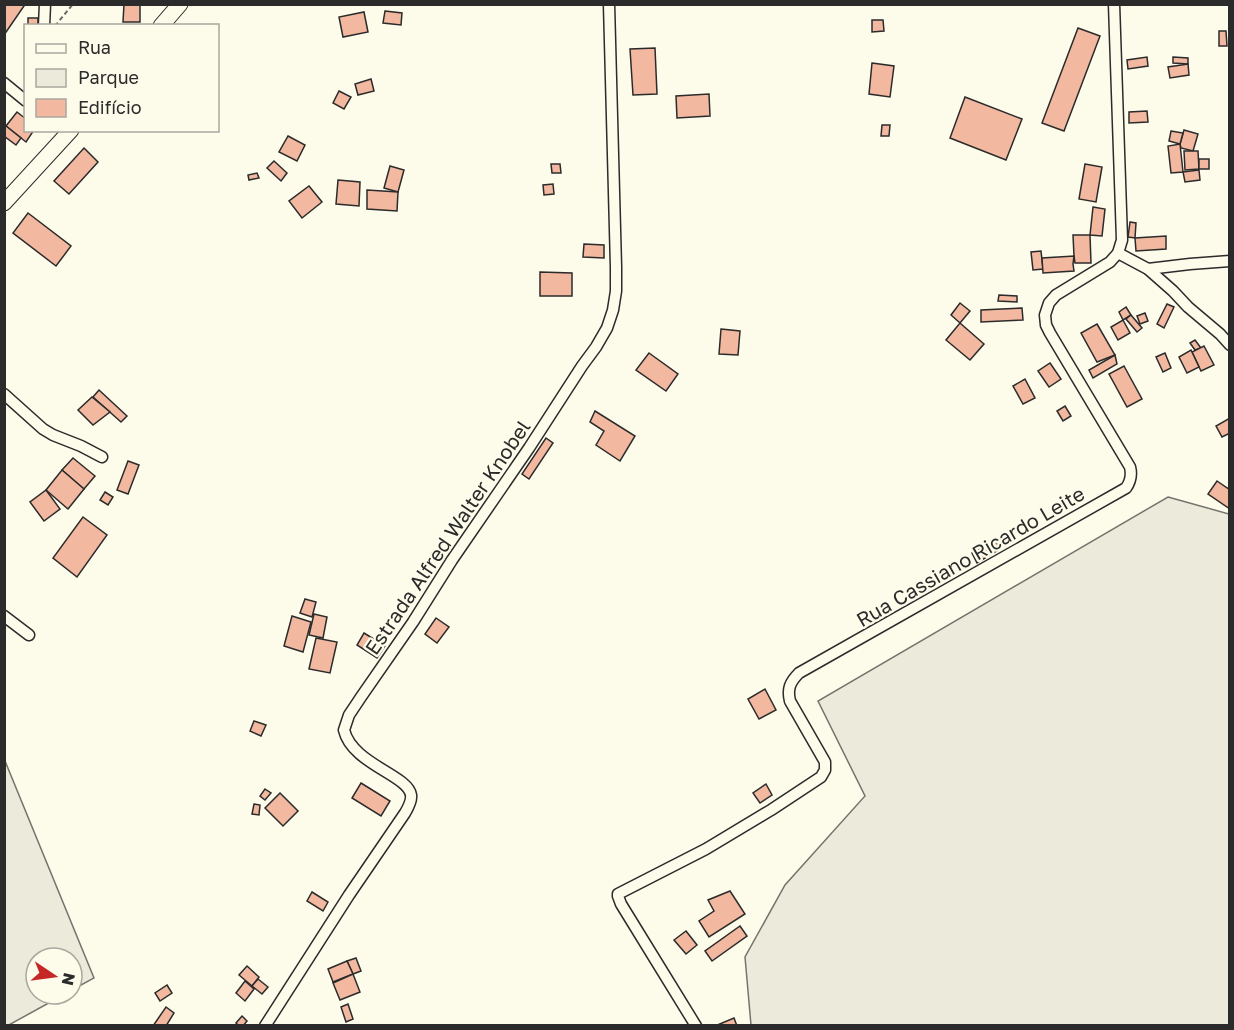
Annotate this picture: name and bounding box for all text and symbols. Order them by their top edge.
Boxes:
legend [24,24,219,132]
text: Rua [78,36,111,58]
text: Parque [78,66,139,88]
text: Edifício [78,96,142,118]
street label: Estrada Alfred Walter Knobel [359,415,535,659]
street label: Rua Cassiano Ricardo Leite [852,481,1088,631]
north arrow [24,946,84,1006]
text: N [58,971,80,988]

